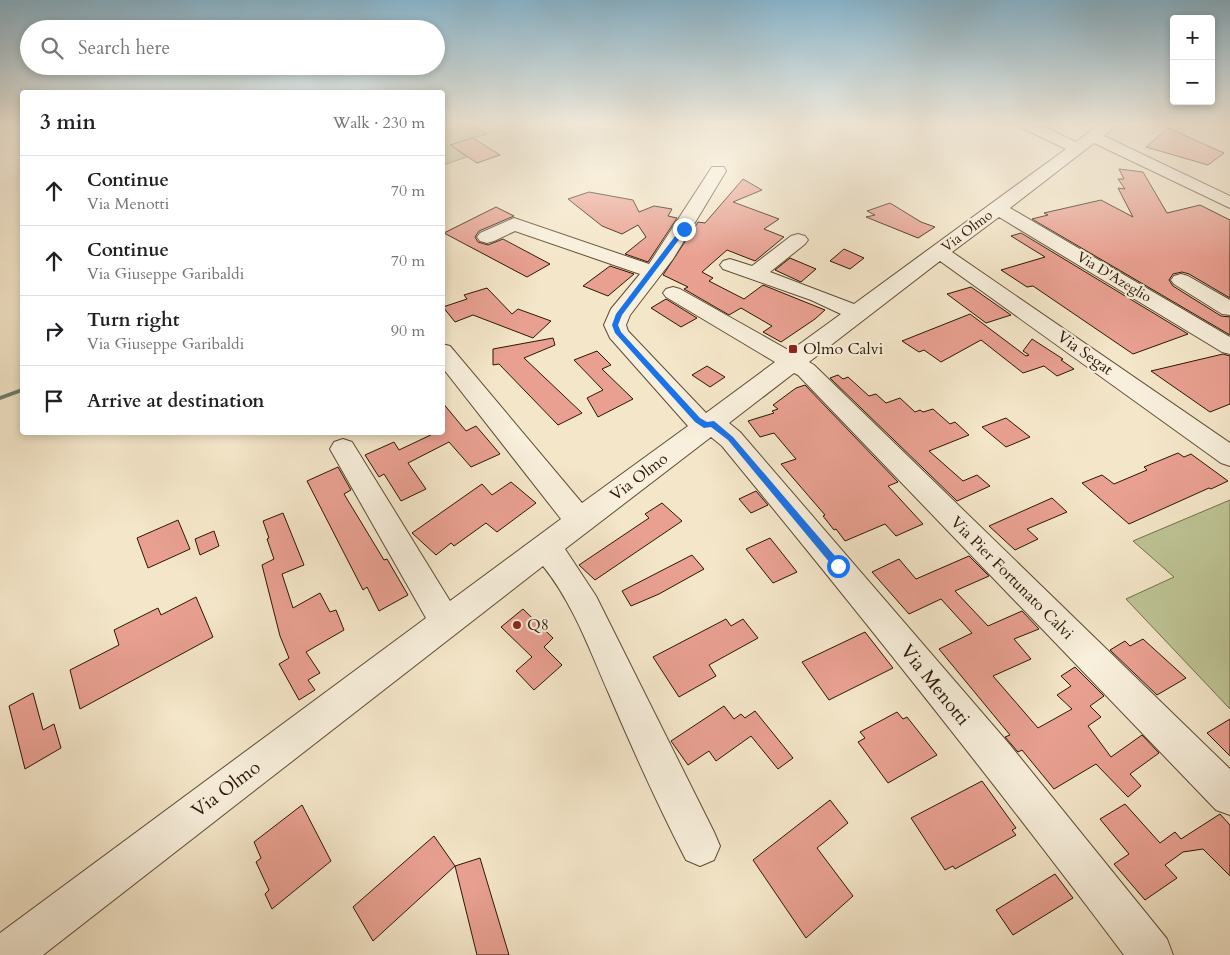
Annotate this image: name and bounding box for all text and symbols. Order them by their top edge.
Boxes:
map controls [1170,15,1215,105]
button: + [1170,15,1215,60]
search box [20,20,445,75]
icon: search [38,34,66,62]
text: Search here [78,35,170,61]
button: − [1170,60,1215,105]
text: 3 min [40,108,96,137]
text: Walk · 230 m [333,112,425,134]
text: Continue [87,167,169,193]
icon: ahead [40,177,68,205]
text: 70 m [391,180,425,202]
text: Via Menotti [87,193,169,215]
street label: Via Olmo [938,205,997,256]
route end [673,218,696,241]
text: Continue [87,237,169,263]
icon: ahead [40,247,68,275]
street label: Via D'Azeglio [1073,247,1155,307]
text: 70 m [391,250,425,272]
text: Via Giuseppe Garibaldi [87,263,244,285]
text: Turn right [87,307,179,333]
icon: right [40,317,68,345]
text: 90 m [391,320,425,342]
street label: Via Segat [1053,326,1117,380]
text: Via Giuseppe Garibaldi [87,333,244,355]
place label: Olmo Calvi [803,338,884,360]
marker: Olmo Calvi [787,343,799,355]
icon: arrive [40,387,68,415]
text: Arrive at destination [87,388,264,414]
street label: Via Olmo [605,448,673,506]
street label: Via Pier Fortunato Calvi [945,511,1079,645]
route start [827,555,850,578]
place label: Q8 [527,614,549,636]
marker: Q8 [511,619,523,631]
street label: Via Menotti [894,639,976,731]
street label: Via Olmo [186,754,266,824]

